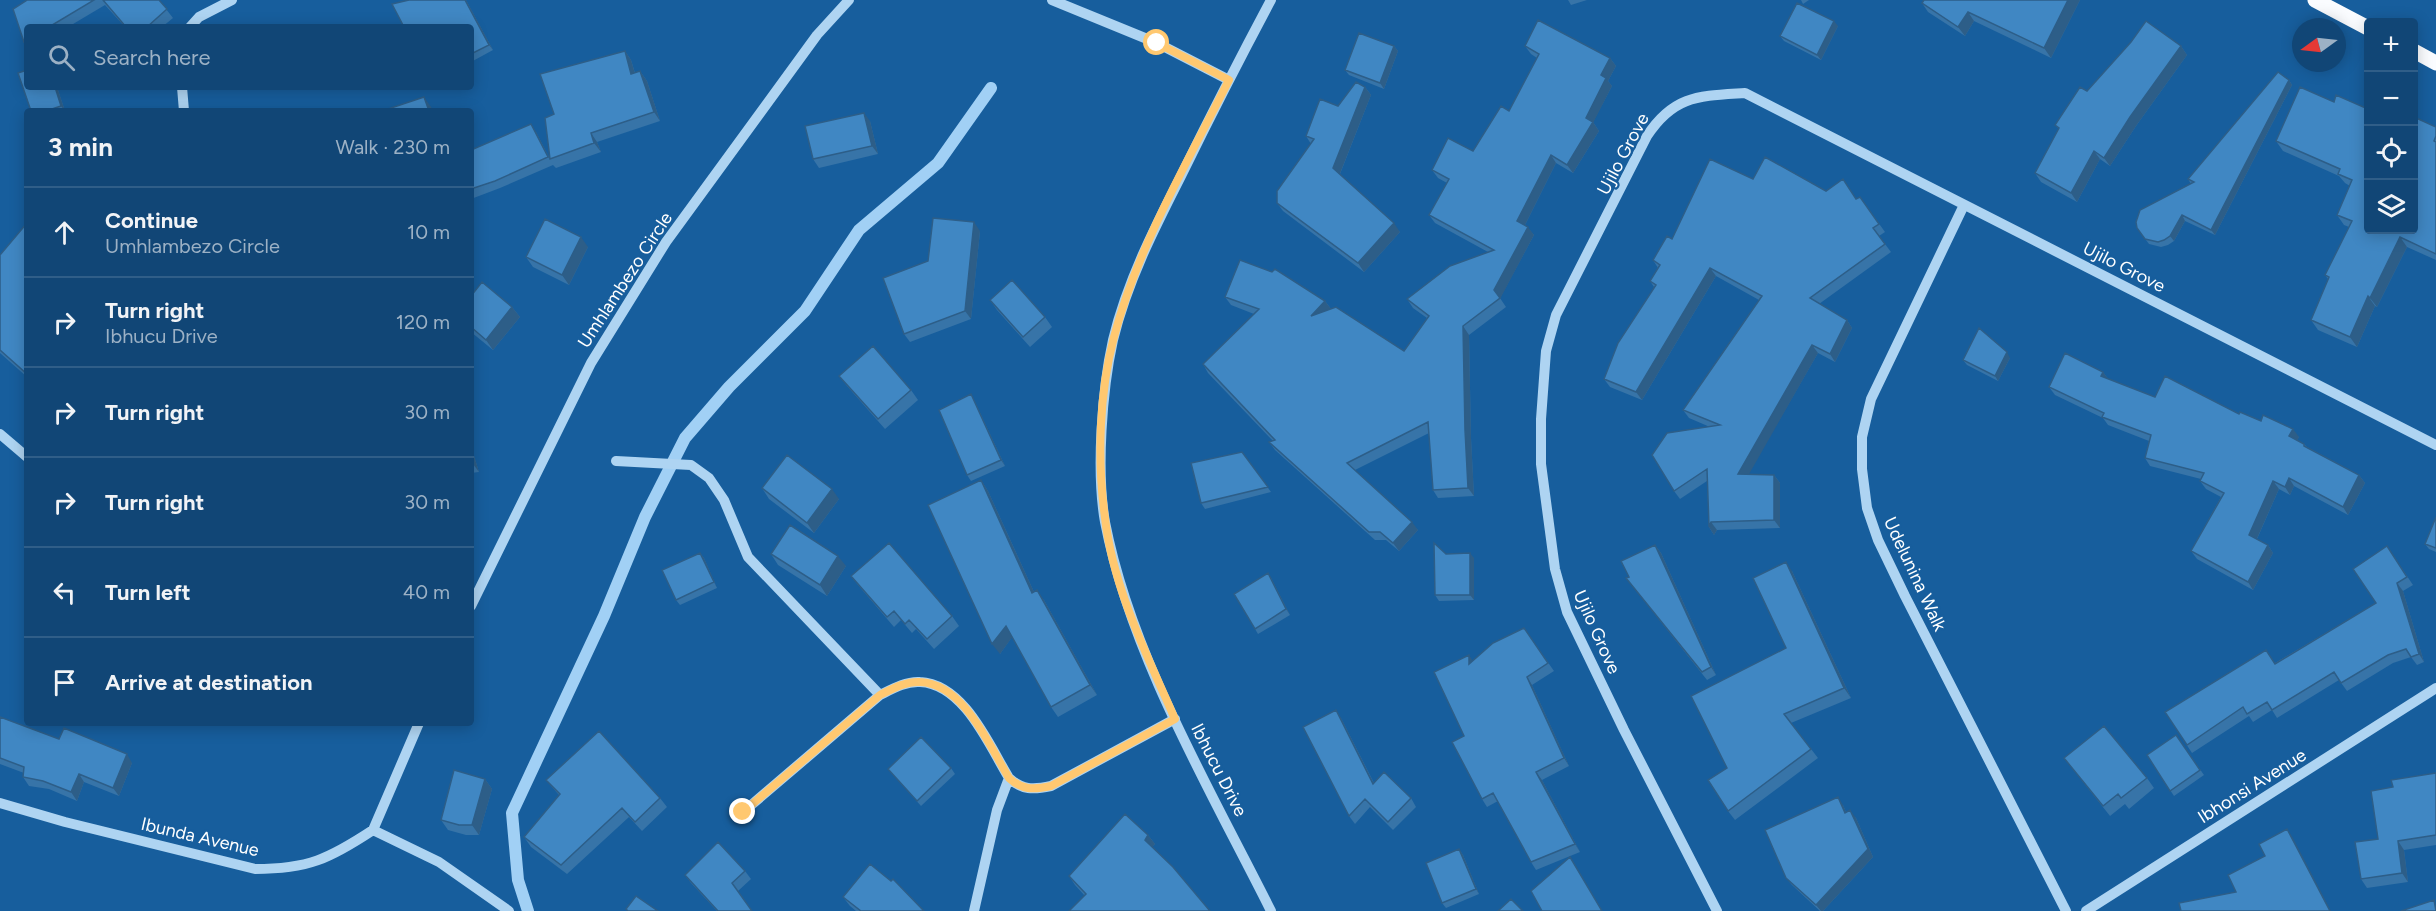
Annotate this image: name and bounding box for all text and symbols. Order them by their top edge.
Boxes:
north arrow [2292,18,2346,72]
map controls [2364,18,2418,234]
button: + [2364,18,2418,72]
search box [24,24,474,90]
route start [1143,29,1169,55]
icon: search [45,41,78,74]
text: Search here [93,44,211,71]
button: − [2364,72,2418,126]
street label: Ujilo Grove [1592,109,1654,199]
button: locate [2364,126,2418,180]
text: 3 min [48,131,113,163]
text: Walk · 230 m [336,135,450,159]
button: layers [2364,180,2418,234]
text: Continue [105,207,198,234]
street label: Umhlambezo Circle [573,208,677,352]
icon: ahead [48,216,81,249]
text: 10 m [407,220,450,244]
text: Umhlambezo Circle [105,234,280,258]
street label: Ujilo Grove [2079,237,2169,297]
text: Turn right [105,297,204,324]
icon: right [48,306,81,339]
text: 120 m [396,310,450,334]
text: Ibhucu Drive [105,324,218,348]
icon: right [48,396,81,429]
text: Turn right [105,399,204,426]
text: 30 m [404,400,450,424]
icon: right [48,486,81,519]
text: Turn right [105,489,204,516]
text: 30 m [404,490,450,514]
street label: Udelunina Walk [1879,513,1951,635]
icon: left [48,576,81,609]
text: Turn left [105,579,191,606]
text: 40 m [403,580,450,604]
street label: Ujilo Grove [1569,587,1625,678]
icon: arrive [48,666,81,699]
text: Arrive at destination [105,669,313,696]
street label: Ibhucu Drive [1186,720,1252,820]
street label: Ibhonsi Avenue [2194,744,2310,828]
route end [729,798,755,824]
street label: Ibunda Avenue [139,813,261,861]

